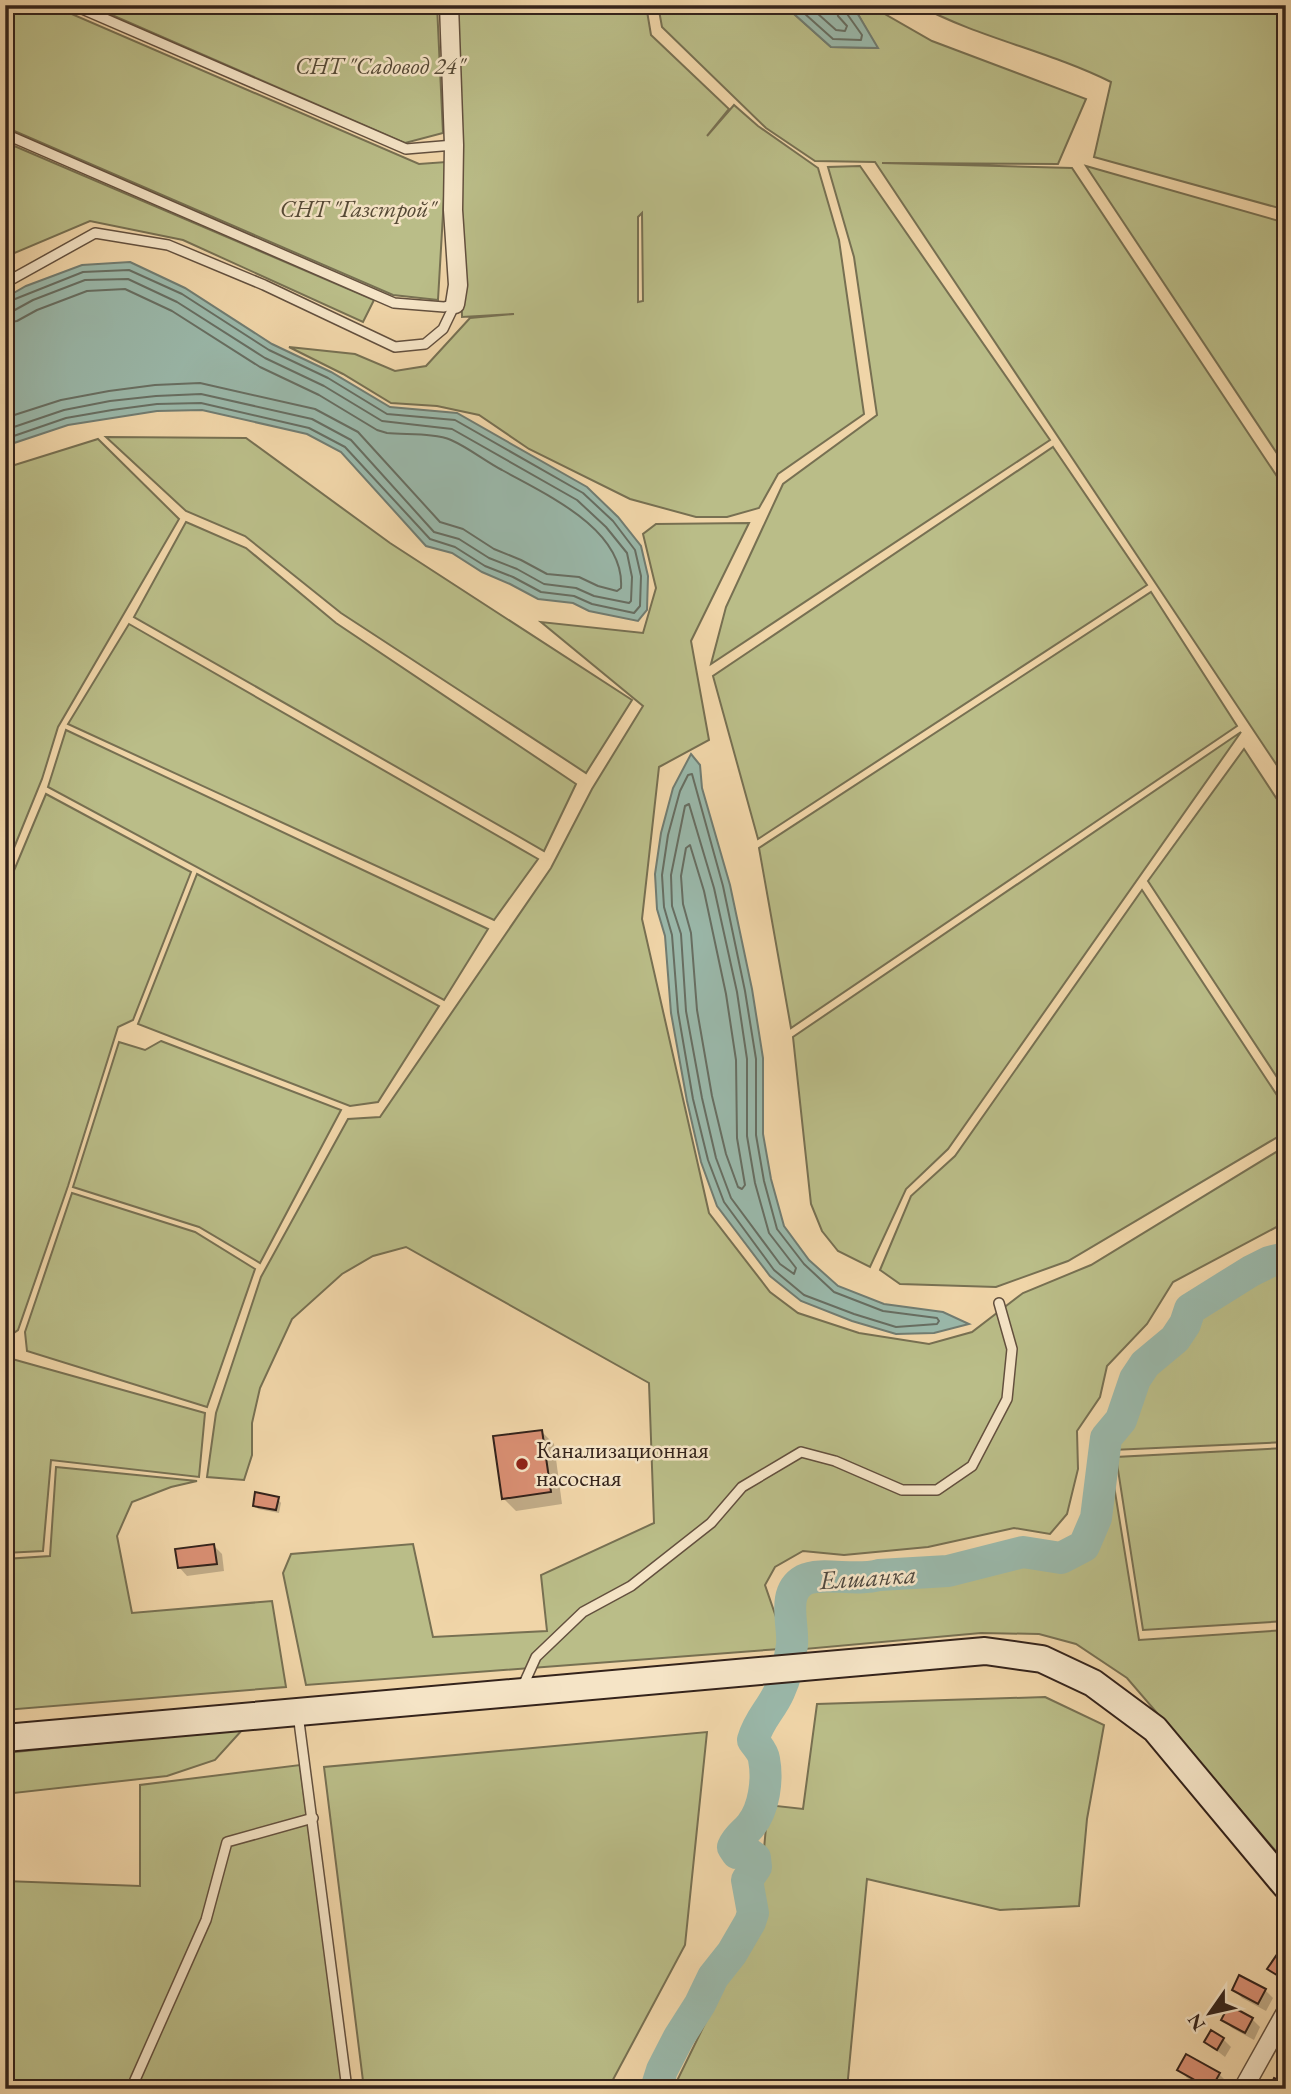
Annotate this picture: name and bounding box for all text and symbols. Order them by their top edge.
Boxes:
park label: СНТ "Садовод 24" [295,50,467,81]
park label: СНТ "Газстрой" [280,193,438,224]
place label: Канализационная насосная [536,1434,709,1493]
marker: Канализационная насосная [514,1456,530,1472]
water label: Елшанка [817,1557,918,1597]
north arrow [1176,1979,1246,2048]
text: N [1181,2008,1211,2036]

